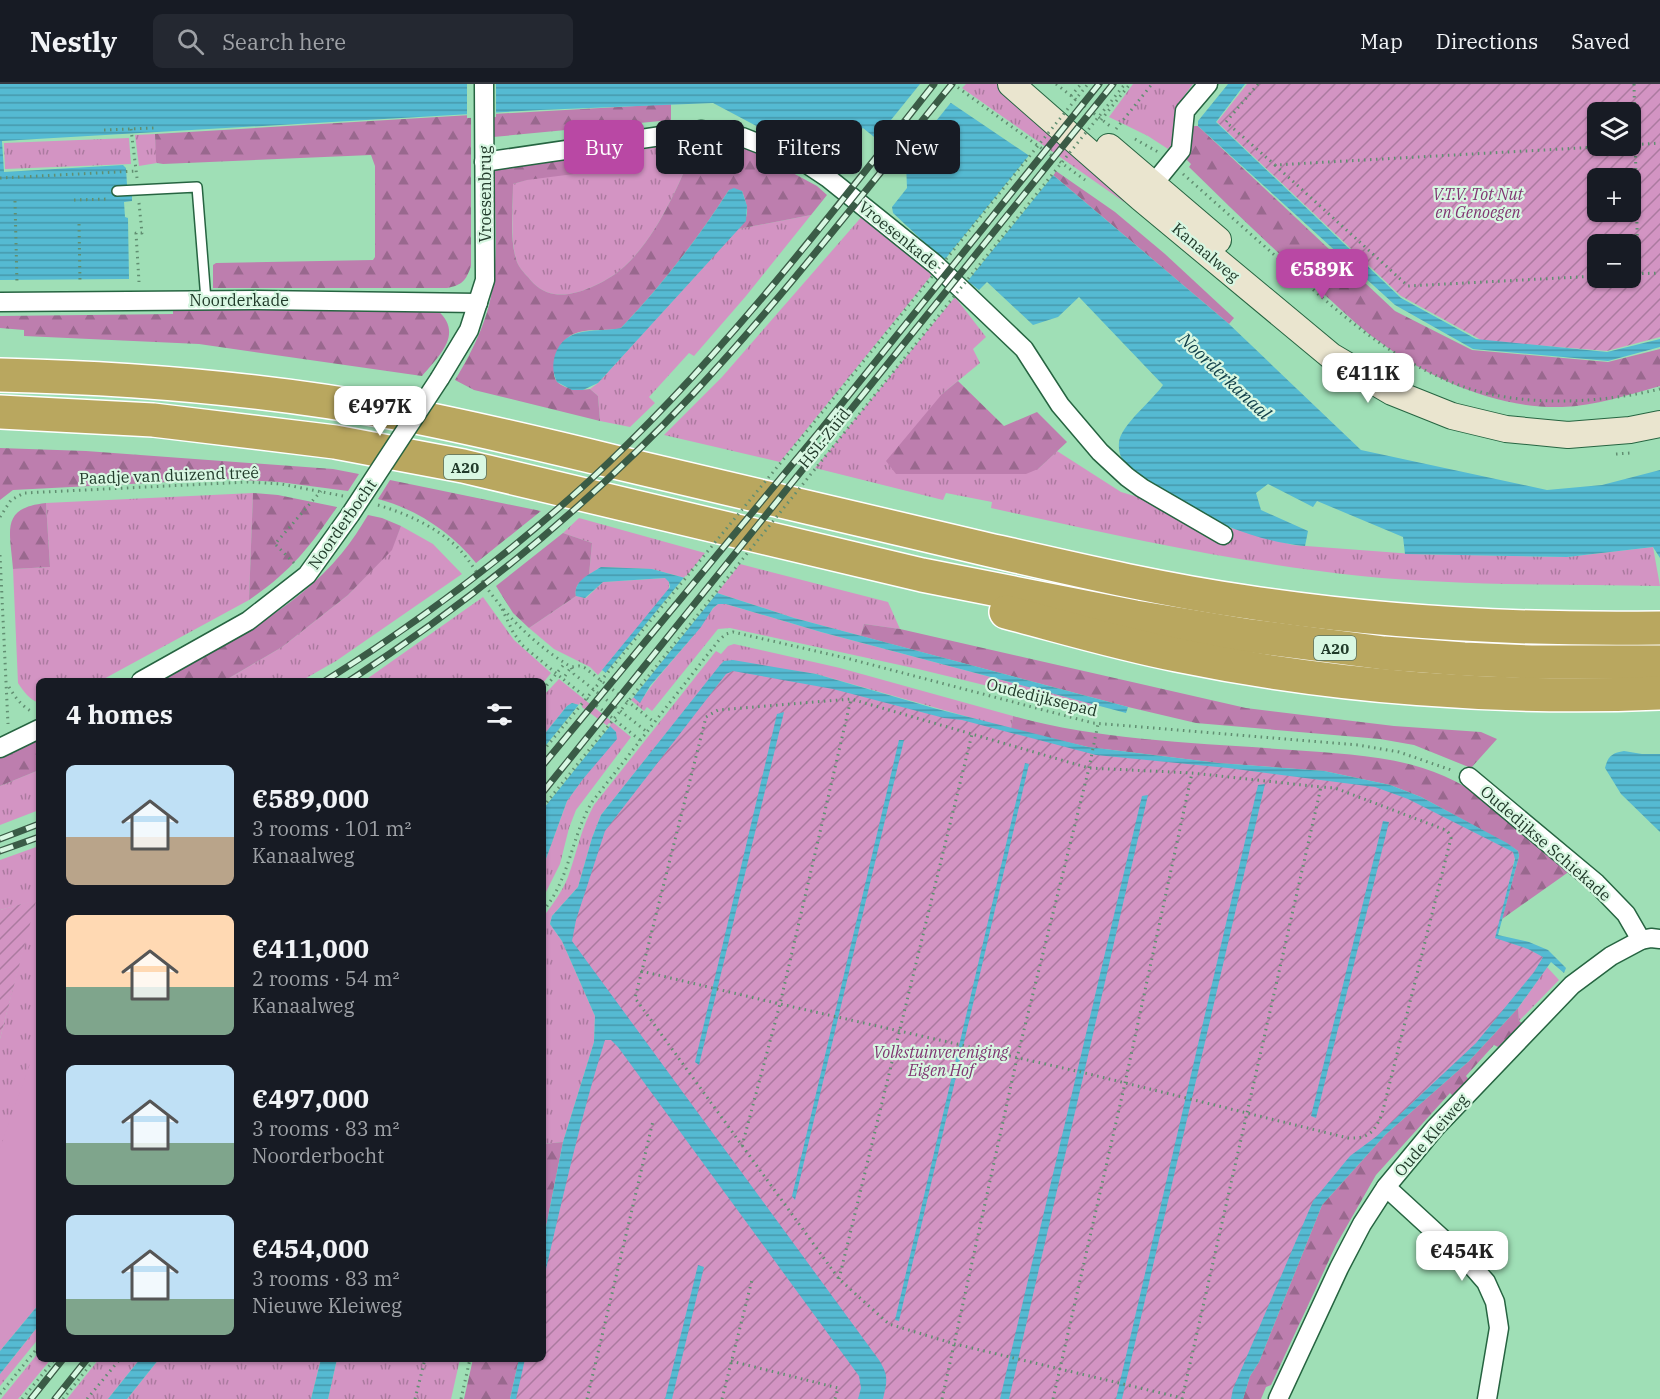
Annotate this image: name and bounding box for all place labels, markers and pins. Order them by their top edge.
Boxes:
pin: €589K [1280,249,1364,300]
pin: €411K [1326,353,1410,404]
pin: €497K [338,386,422,437]
pin: €454K [1420,1231,1504,1282]

